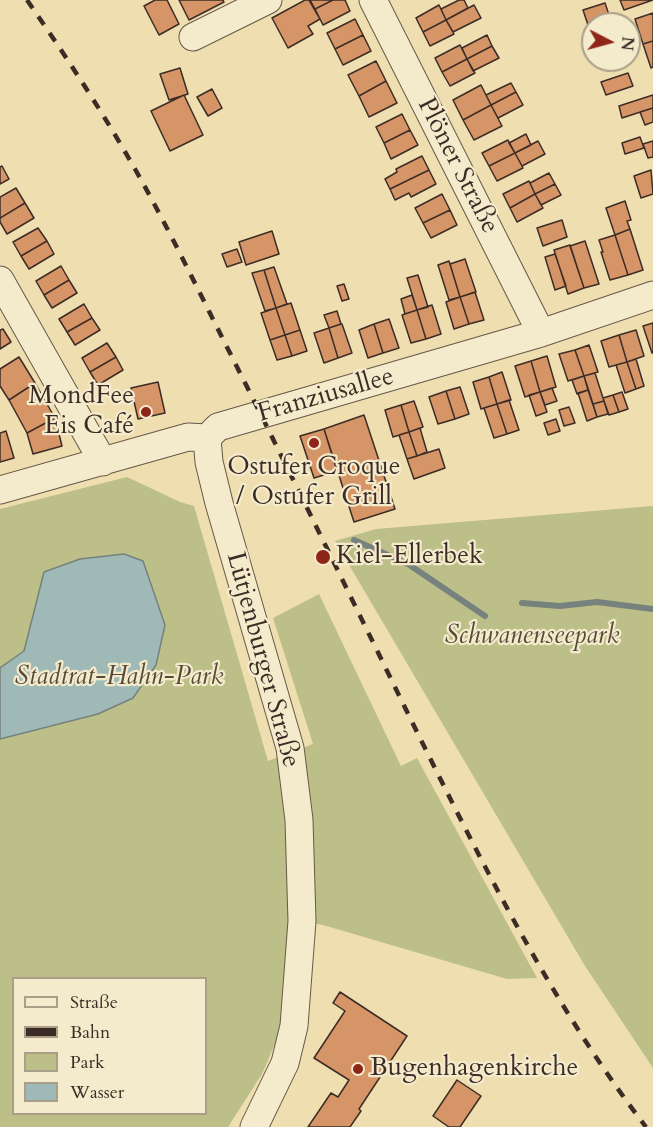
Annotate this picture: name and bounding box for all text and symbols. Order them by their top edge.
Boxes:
north arrow [581,12,641,72]
text: N [615,36,639,52]
street label: Plöner Straße [409,93,505,239]
street label: Franziusallee [254,362,398,430]
place label: MondFee Eis Café [28,381,134,442]
marker: MondFee Eis Café [139,405,153,419]
marker: Ostufer Croque / Ostufer Grill [307,436,321,450]
place label: Ostufer Croque / Ostufer Grill [227,452,401,514]
place label: Kiel-Ellerbek [336,541,483,573]
marker: Kiel-Ellerbek [314,548,332,566]
street label: Lütjenburger Straße [218,549,306,771]
park label: Schwanenseepark [445,621,619,653]
park label: Stadtrat-Hahn-Park [15,662,223,694]
legend [12,977,207,1115]
text: Straße [70,990,118,1015]
text: Bahn [70,1020,110,1045]
text: Park [70,1050,105,1075]
place label: Bugenhagenkirche [370,1053,578,1085]
marker: Bugenhagenkirche [351,1062,365,1076]
text: Wasser [70,1080,124,1105]

